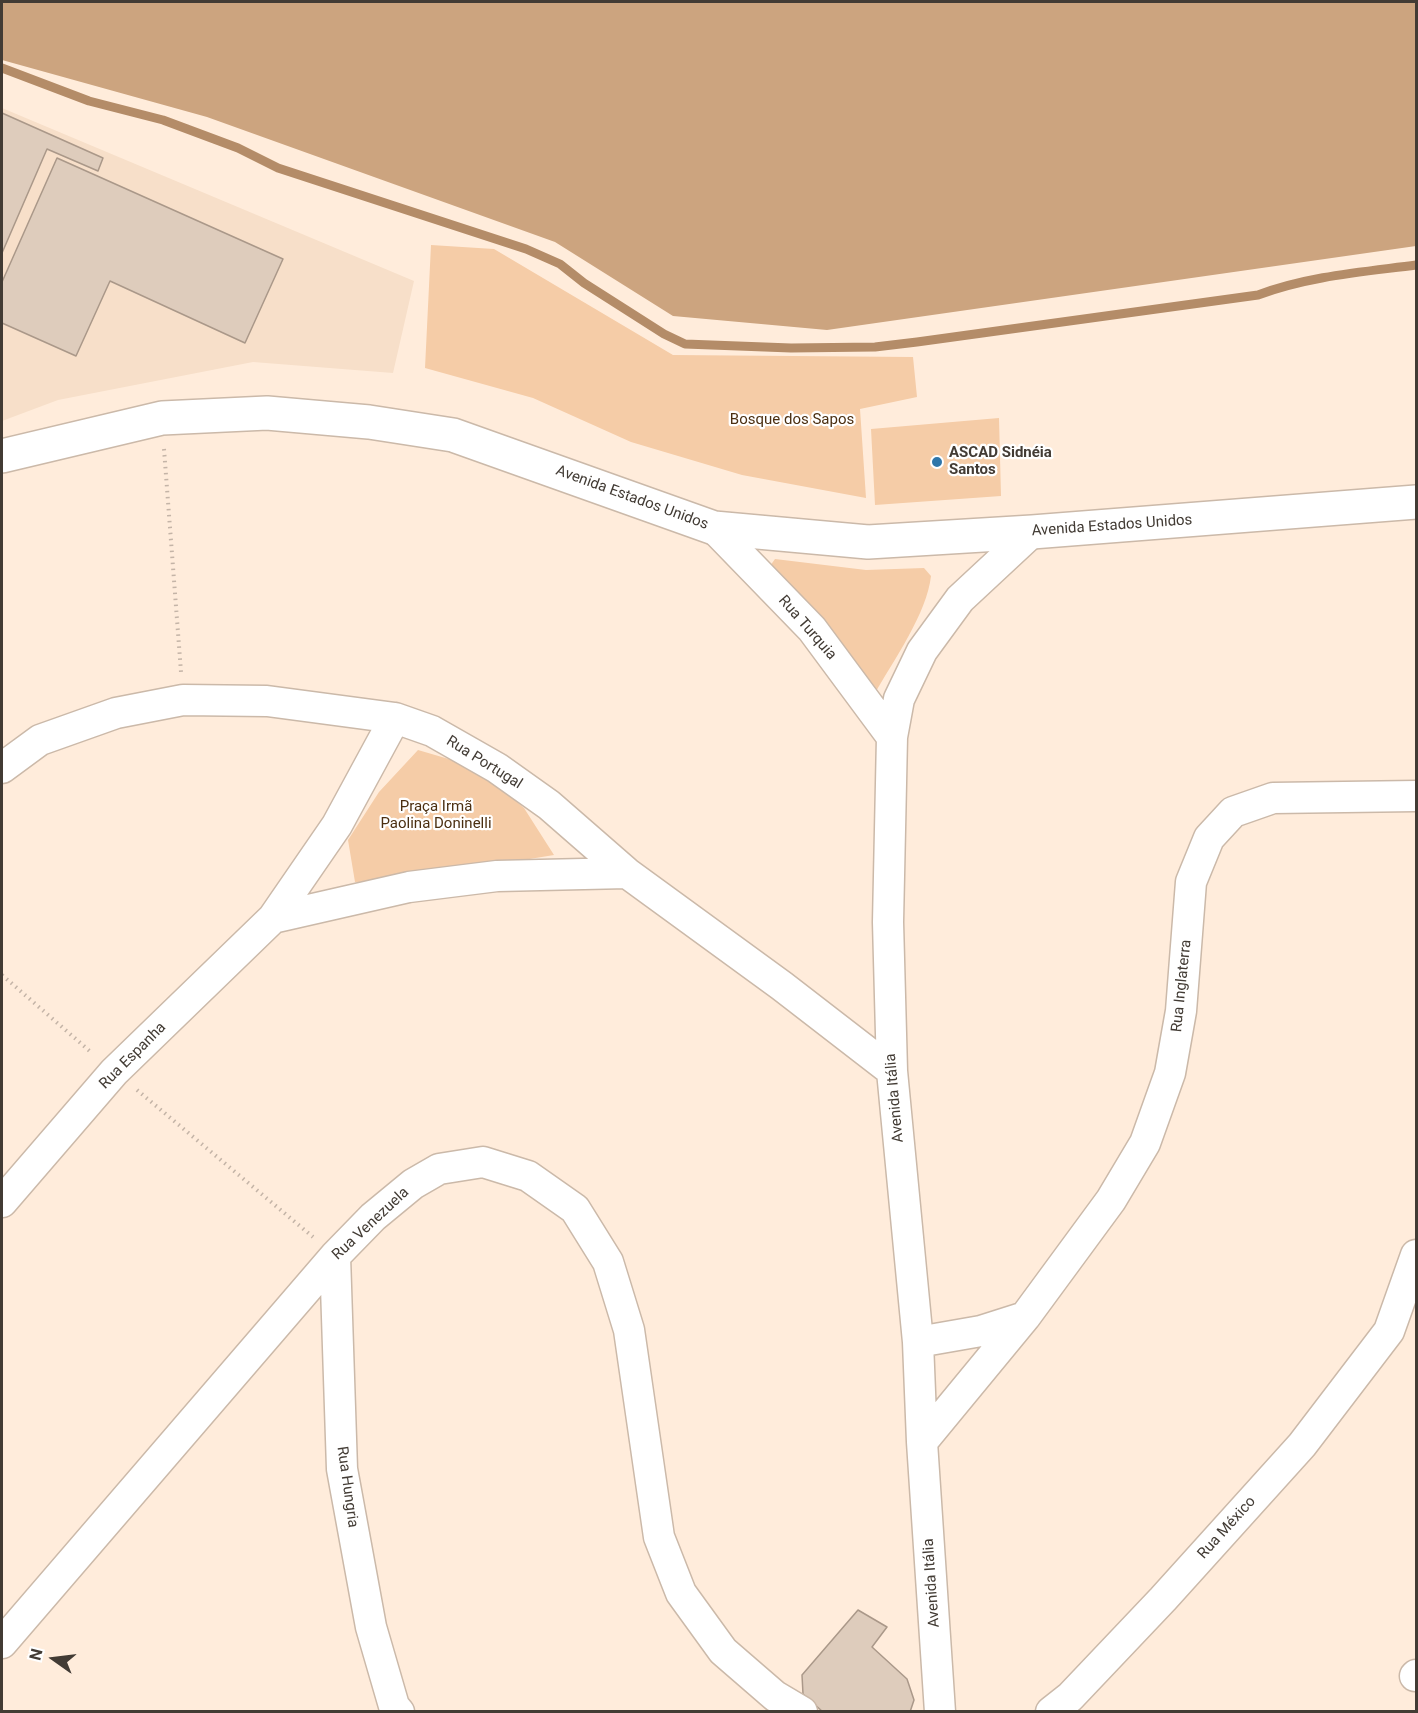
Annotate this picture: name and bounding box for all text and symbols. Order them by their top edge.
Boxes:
park label: Bosque dos Sapos [730,411,854,429]
place label: ASCAD Sidnéia Santos [949,444,1052,479]
marker: ASCAD Sidnéia Santos [930,455,944,469]
street label: Avenida Estados Unidos [553,462,711,534]
street label: Avenida Estados Unidos [1031,511,1193,541]
street label: Rua Turquia [774,592,840,664]
street label: Rua Portugal [443,733,525,793]
park label: Praça Irmã Paolina Doninelli [380,798,492,833]
street label: Rua Inglaterra [1168,939,1196,1033]
street label: Rua Espanha [96,1019,170,1093]
street label: Avenida Itália [882,1053,908,1143]
street label: Rua Venezuela [329,1184,413,1264]
street label: Rua Hungria [332,1445,362,1529]
street label: Rua México [1194,1493,1260,1563]
street label: Avenida Itália [920,1538,944,1628]
north arrow [24,1629,84,1689]
text: N [25,1647,47,1662]

